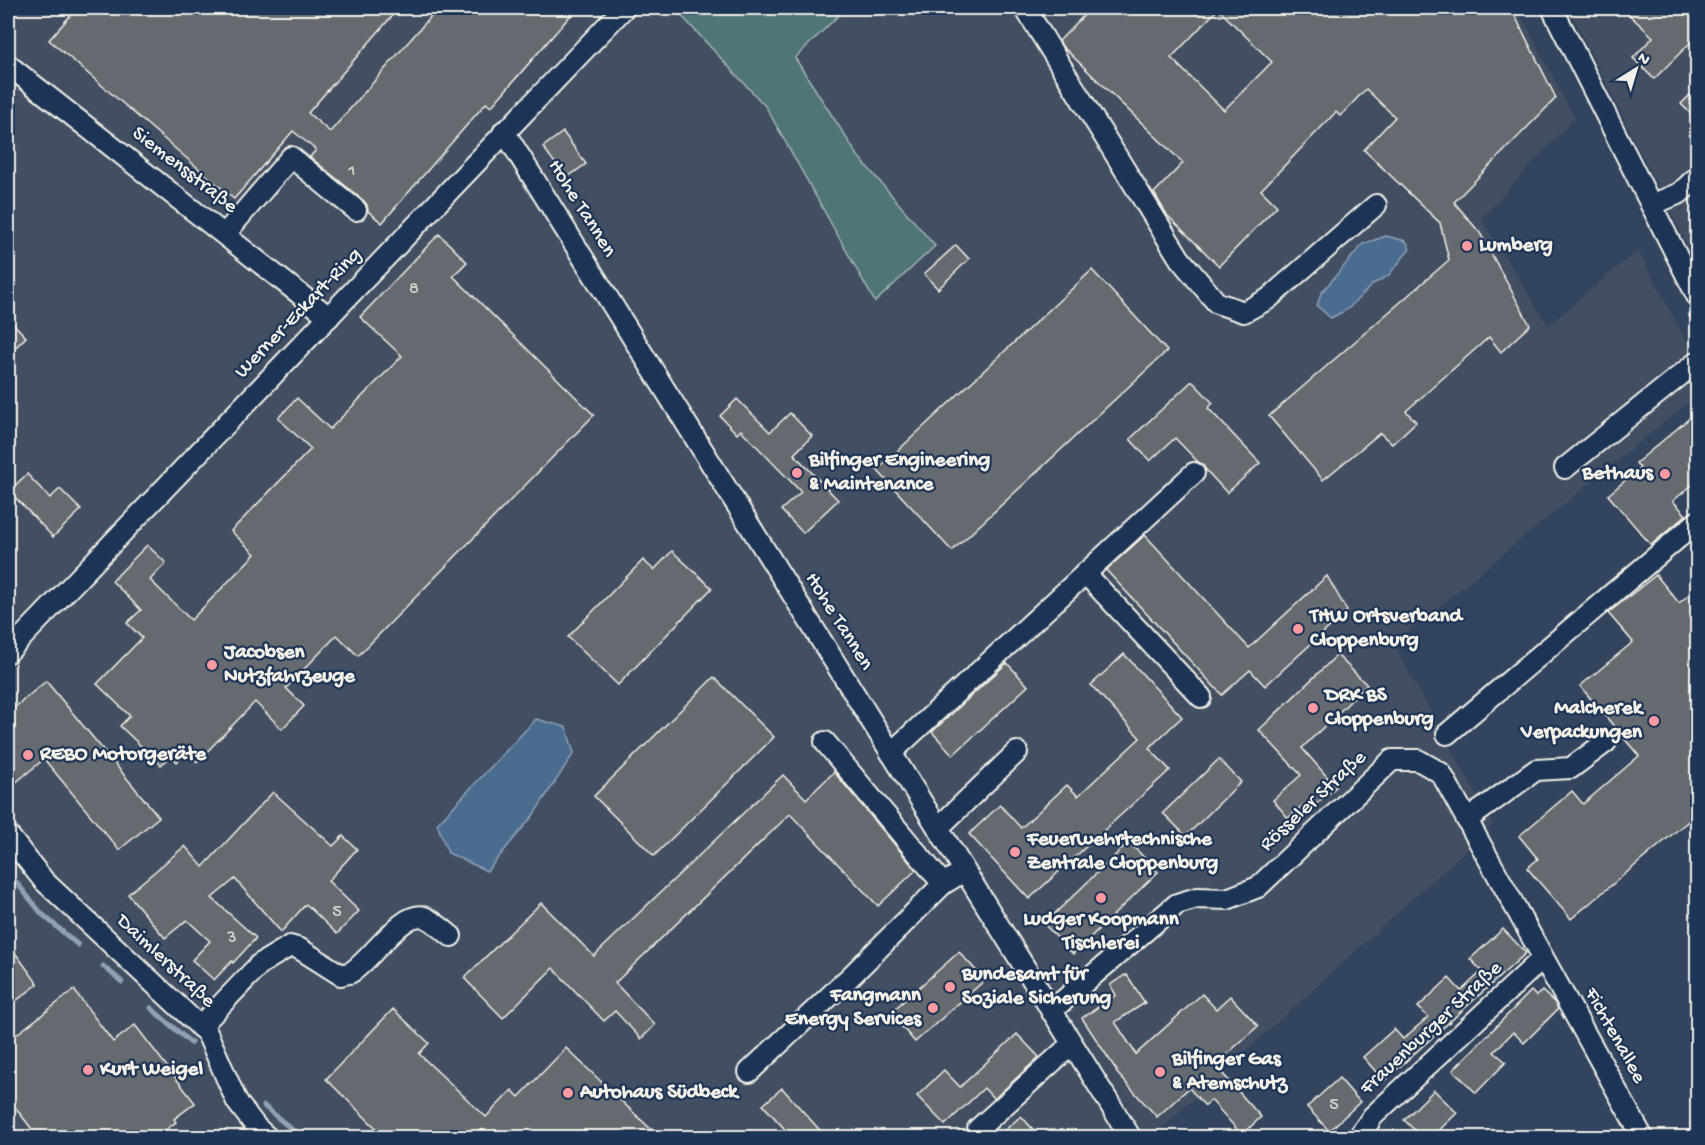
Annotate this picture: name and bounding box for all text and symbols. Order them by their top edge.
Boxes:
north arrow [1606,39,1666,99]
text: N [1633,49,1653,71]
street label: Siemensstraße [126,122,243,221]
street label: Hohe Tannen [541,156,621,262]
house number: 1 [347,161,356,182]
place label: Lumberg [1479,234,1553,259]
marker: Lumberg [1460,239,1474,253]
street label: Werner-Eckart-Ring [230,243,368,385]
house number: 8 [409,279,419,300]
place label: Bilfinger Engineering & Maintenance [808,449,990,498]
place label: Bethaus [1581,462,1654,487]
marker: Bilfinger Engineering & Maintenance [790,466,804,480]
marker: Bethaus [1658,467,1672,481]
street label: Hohe Tannen [798,569,878,675]
place label: THW Ortsverband Cloppenburg [1308,605,1465,654]
marker: THW Ortsverband Cloppenburg [1291,622,1305,636]
place label: Jacobsen Nutzfahrzeuge [223,641,356,690]
marker: Jacobsen Nutzfahrzeuge [205,658,219,672]
place label: DRK BS Cloppenburg [1323,684,1434,733]
place label: Malcherek Verpackungen [1520,697,1645,746]
marker: DRK BS Cloppenburg [1306,701,1320,715]
marker: Malcherek Verpackungen [1647,714,1661,728]
place label: REBO Motorgeräte [39,743,207,768]
street label: Rösseler Straße [1255,745,1373,858]
marker: REBO Motorgeräte [21,748,35,762]
place label: Feuerwehrtechnische Zentrale Cloppenburg [1026,828,1218,877]
marker: Feuerwehrtechnische Zentrale Cloppenburg [1008,845,1022,859]
marker: Ludger Koopmann Tischlerei [1094,891,1108,905]
house number: 5 [332,902,342,923]
street label: Daimlerstraße [109,908,221,1015]
place label: Ludger Koopmann Tischlerei [1023,908,1180,957]
house number: 3 [226,928,237,949]
street label: Frauenburger Straße [1355,956,1509,1102]
place label: Bundesamt für Soziale Sicherung [961,963,1111,1012]
marker: Bundesamt für Soziale Sicherung [943,980,957,994]
street label: Fichtenallee [1577,983,1651,1089]
place label: Fangmann Energy Services [785,984,922,1033]
marker: Fangmann Energy Services [926,1001,940,1015]
place label: Bilfinger Gas & Atemschutz [1171,1048,1289,1097]
place label: Kurt Weigel [99,1058,203,1083]
marker: Kurt Weigel [81,1063,95,1077]
marker: Bilfinger Gas & Atemschutz [1153,1065,1167,1079]
place label: Autohaus Südbeck [579,1081,740,1106]
marker: Autohaus Südbeck [561,1086,575,1100]
house number: 5 [1329,1095,1339,1116]

